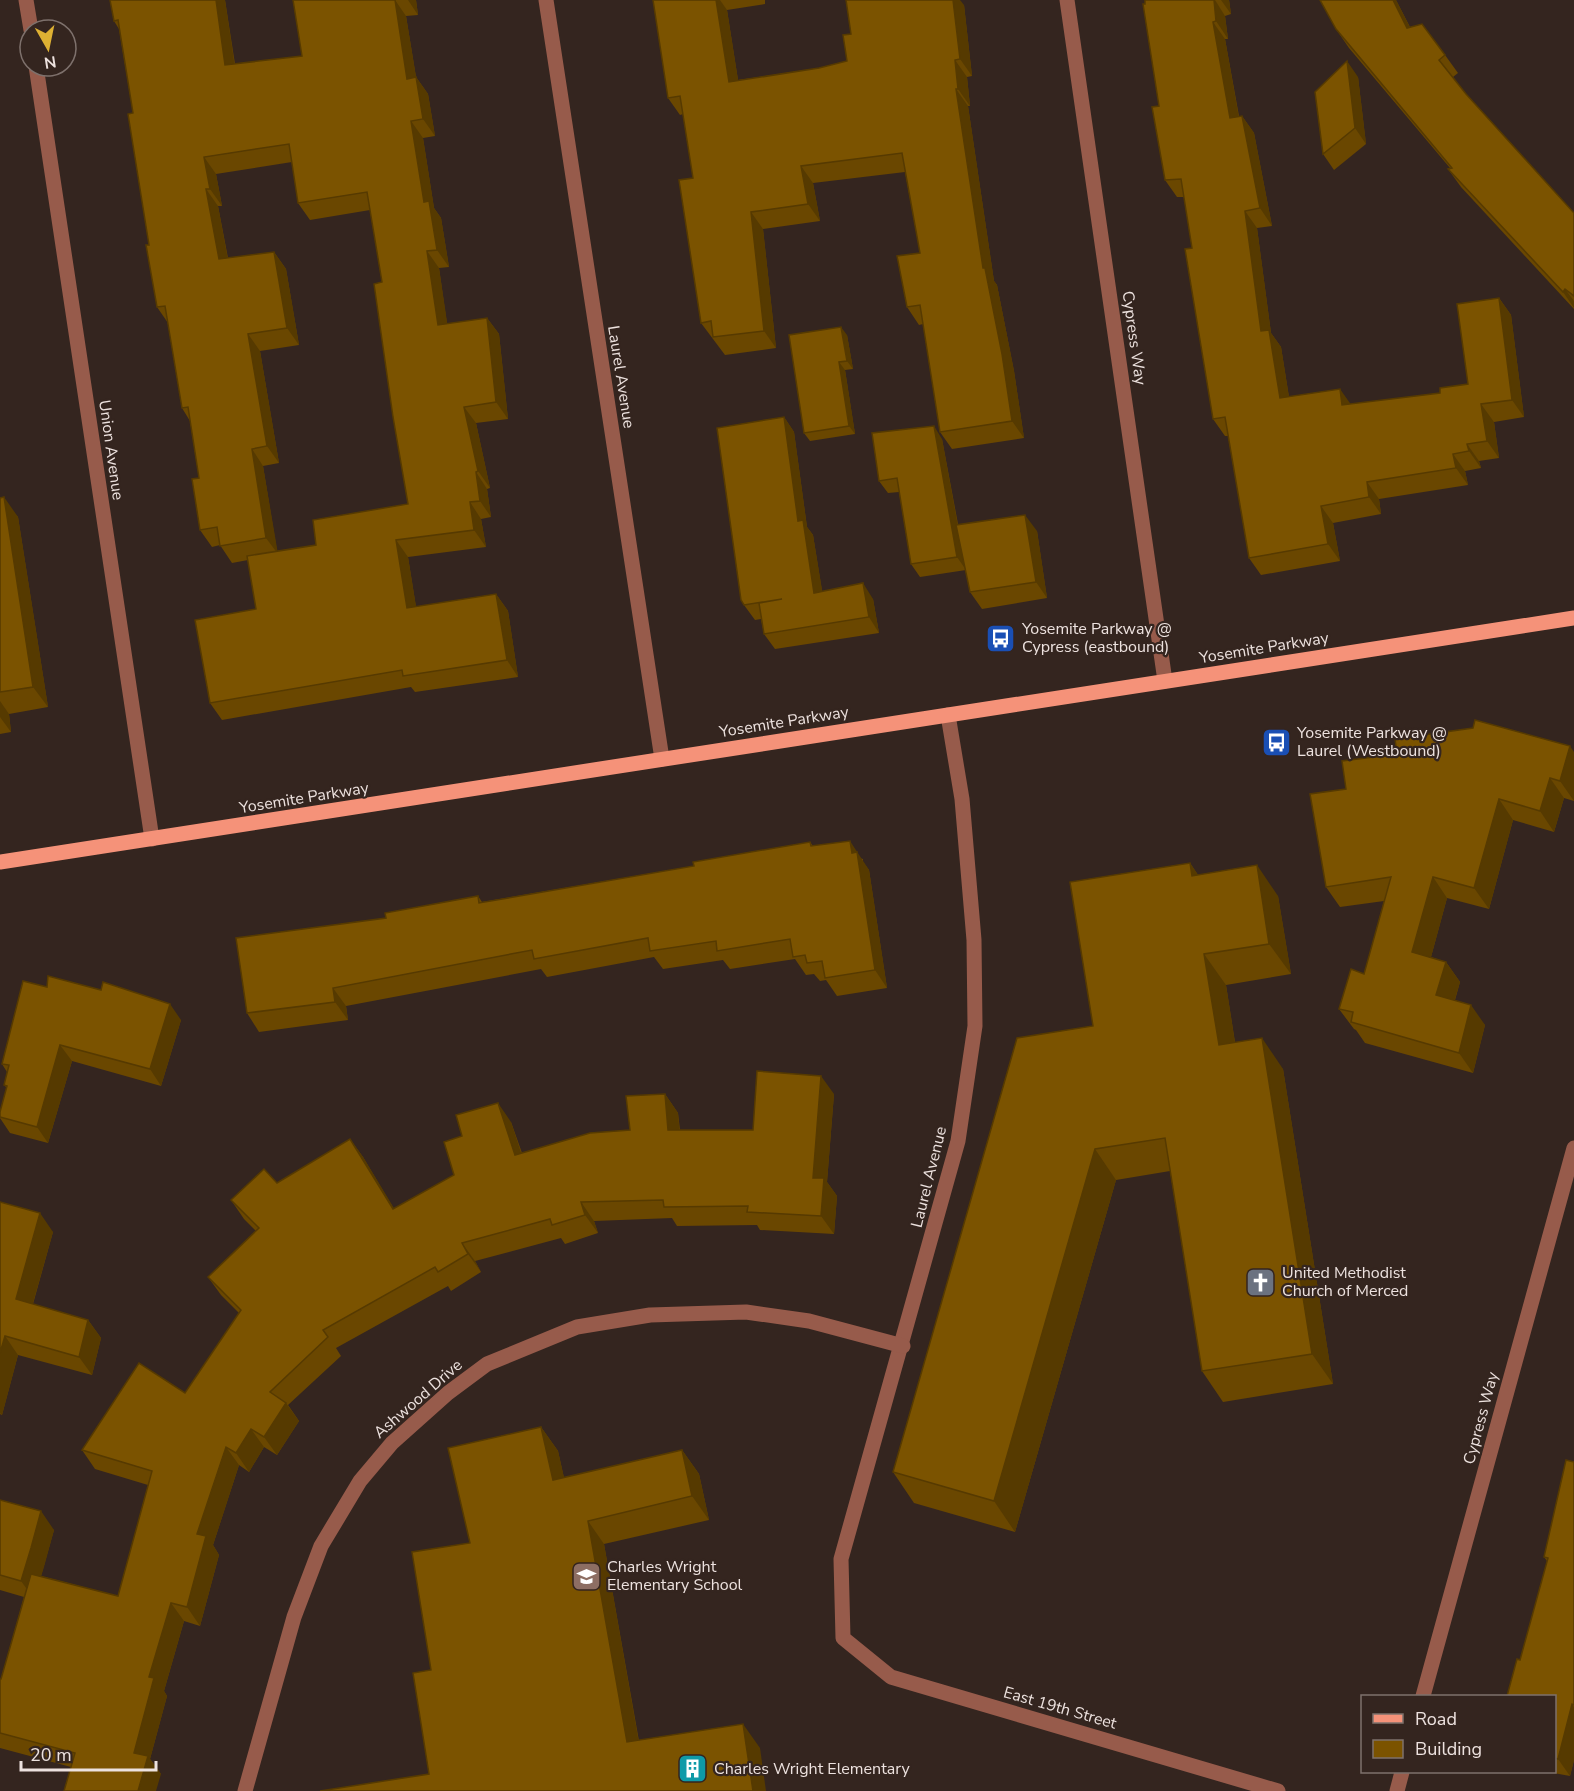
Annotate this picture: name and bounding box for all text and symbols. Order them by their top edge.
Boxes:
north arrow [18,18,78,78]
text: N [43,50,58,74]
street label: Cypress Way [1117,289,1152,387]
street label: Laurel Avenue [602,324,640,430]
street label: Union Avenue [93,398,129,502]
place label: Yosemite Parkway @ Cypress (eastbound) [1021,618,1172,658]
bus stop icon: Yosemite Parkway @ Cypress (eastbound) [985,622,1017,654]
street label: Yosemite Parkway [1197,627,1331,669]
street label: Yosemite Parkway [717,701,851,743]
place label: Yosemite Parkway @ Laurel (Westbound) [1296,722,1447,762]
bus stop icon: Yosemite Parkway @ Laurel (Westbound) [1260,726,1292,758]
street label: Yosemite Parkway [237,777,371,819]
street label: Laurel Avenue [906,1124,952,1230]
place label: United Methodist Church of Merced [1282,1262,1408,1302]
church icon: United Methodist Church of Merced [1245,1266,1277,1298]
street label: Ashwood Drive [369,1354,467,1444]
street label: Cypress Way [1458,1369,1504,1467]
place label: Charles Wright Elementary School [607,1556,743,1596]
school or university icon: Charles Wright Elementary School [570,1560,602,1592]
street label: East 19th Street [1001,1681,1119,1735]
legend [1361,1695,1556,1773]
text: Road [1415,1707,1457,1731]
scale bar [21,1734,156,1772]
text: Building [1415,1737,1482,1761]
text: 20 m [30,1743,72,1767]
building icon: Charles Wright Elementary [677,1753,709,1785]
place label: Charles Wright Elementary [714,1758,910,1780]

